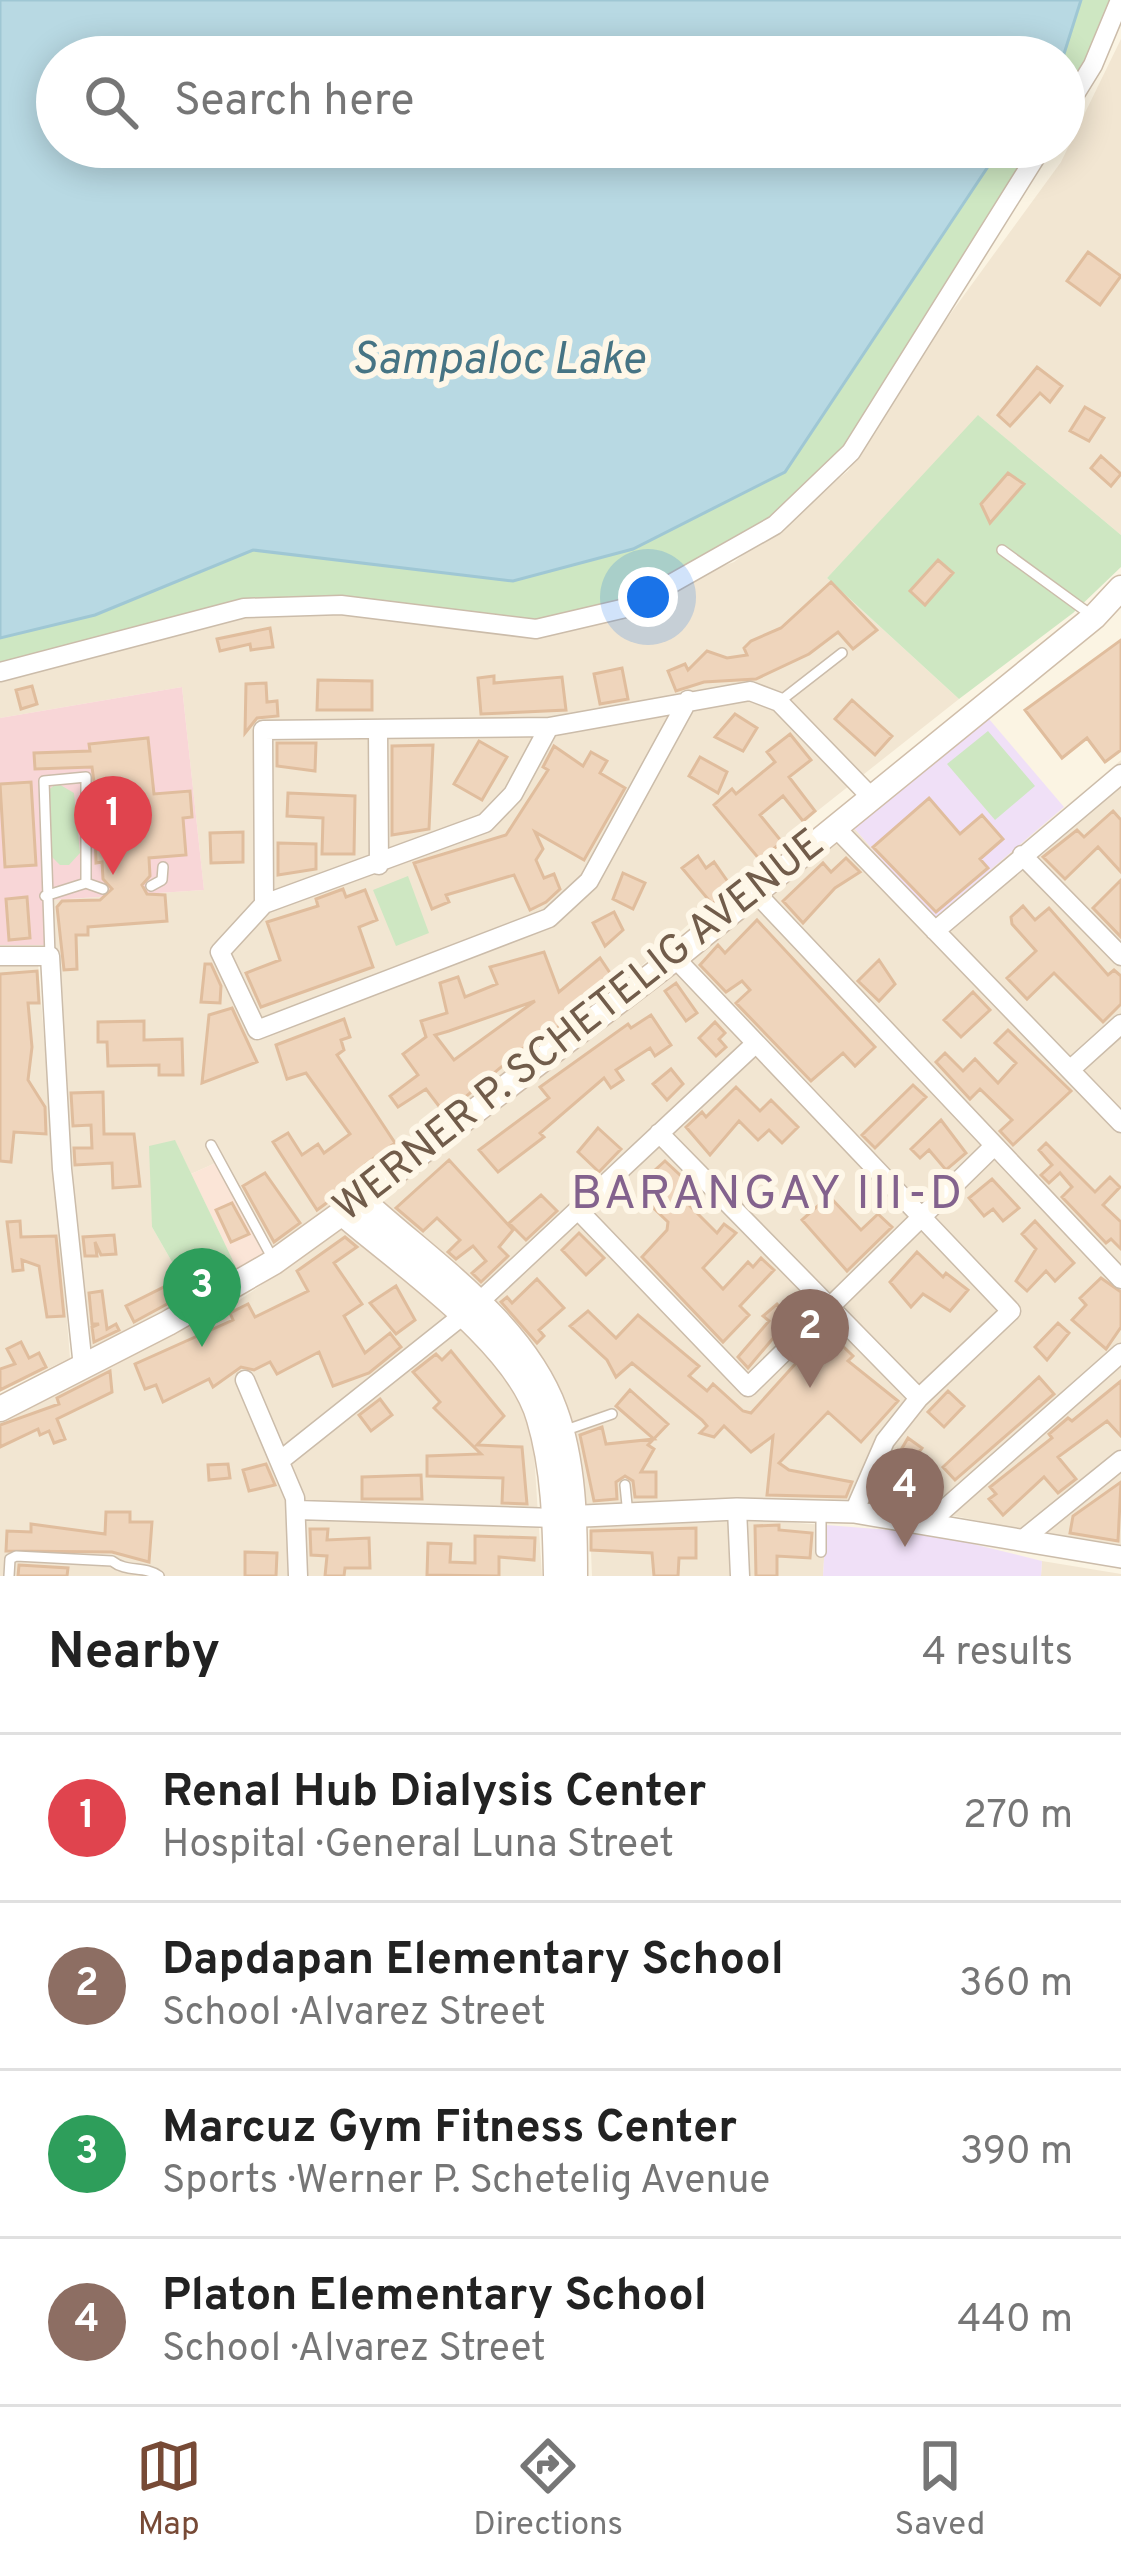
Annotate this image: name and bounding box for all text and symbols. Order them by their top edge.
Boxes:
search box [36,36,1085,168]
icon: search [78,69,144,135]
text: Search here [174,74,414,131]
water label: Sampaloc Lake [351,333,646,390]
your location [618,567,678,627]
pin: 1 [74,776,152,875]
street label: WERNER P. SCHETELIG AVENUE [324,819,836,1235]
district label: BARANGAY III-D [571,1166,965,1226]
pin: 3 [163,1248,241,1347]
pin: 2 [771,1289,849,1388]
pin: 4 [866,1448,944,1547]
text: Nearby [48,1622,220,1687]
text: 4 results [922,1630,1073,1679]
text: Renal Hub Dialysis Center [162,1765,706,1822]
text: 1 [79,1793,95,1842]
text: 270 m [963,1793,1073,1842]
text: Hospital · General Luna Street [162,1822,674,1871]
text: Dapdapan Elementary School [162,1933,784,1990]
text: 2 [75,1961,99,2010]
text: 360 m [959,1961,1073,2010]
text: School · Alvarez Street [162,1990,546,2039]
text: Marcuz Gym Fitness Center [162,2101,737,2158]
text: 3 [75,2129,99,2178]
text: 390 m [960,2129,1073,2178]
text: Sports · Werner P. Schetelig Avenue [162,2158,770,2207]
text: Platon Elementary School [162,2269,707,2326]
text: 4 [74,2297,100,2346]
text: 440 m [957,2297,1073,2346]
text: School · Alvarez Street [162,2326,546,2375]
tab: Map [136,2433,202,2547]
tab: Directions [473,2433,623,2547]
tab: Saved [895,2433,985,2547]

